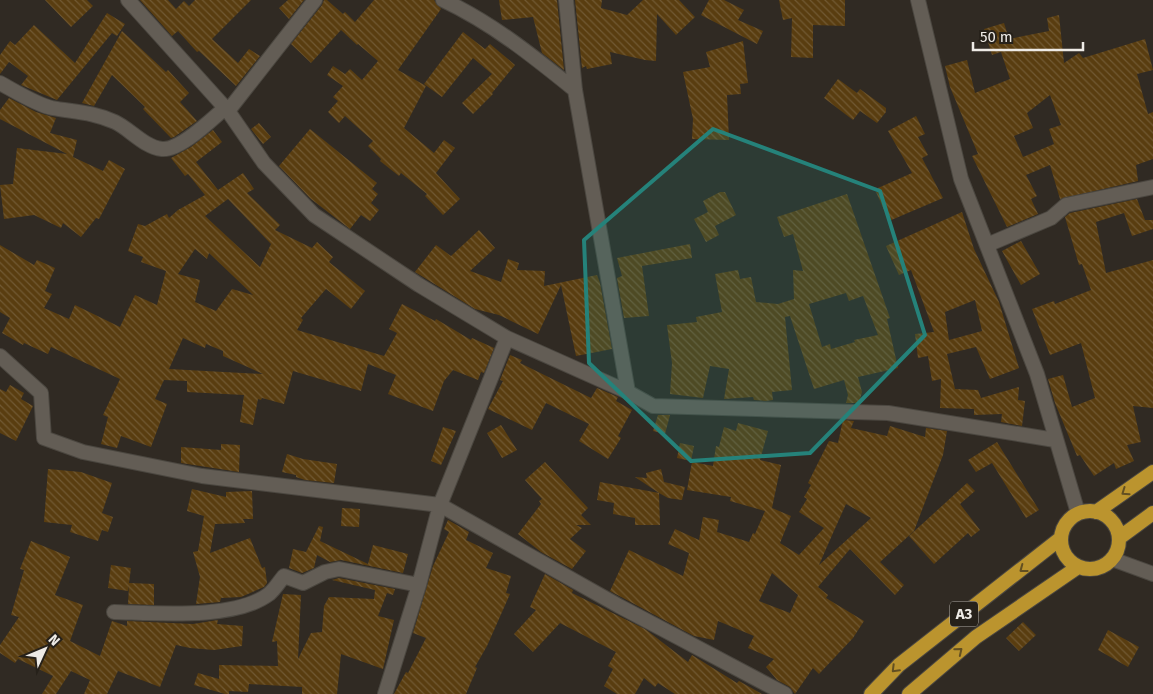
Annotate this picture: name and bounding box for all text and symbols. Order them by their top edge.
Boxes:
scale bar [973,20,1083,52]
text: 50 m [980,28,1013,46]
one-way arrow [1121,486,1131,495]
one-way arrow [1019,563,1029,572]
road number: A3 [950,602,978,626]
north arrow [20,624,70,674]
text: N [45,631,63,650]
one-way arrow [953,648,962,656]
one-way arrow [892,663,901,672]

